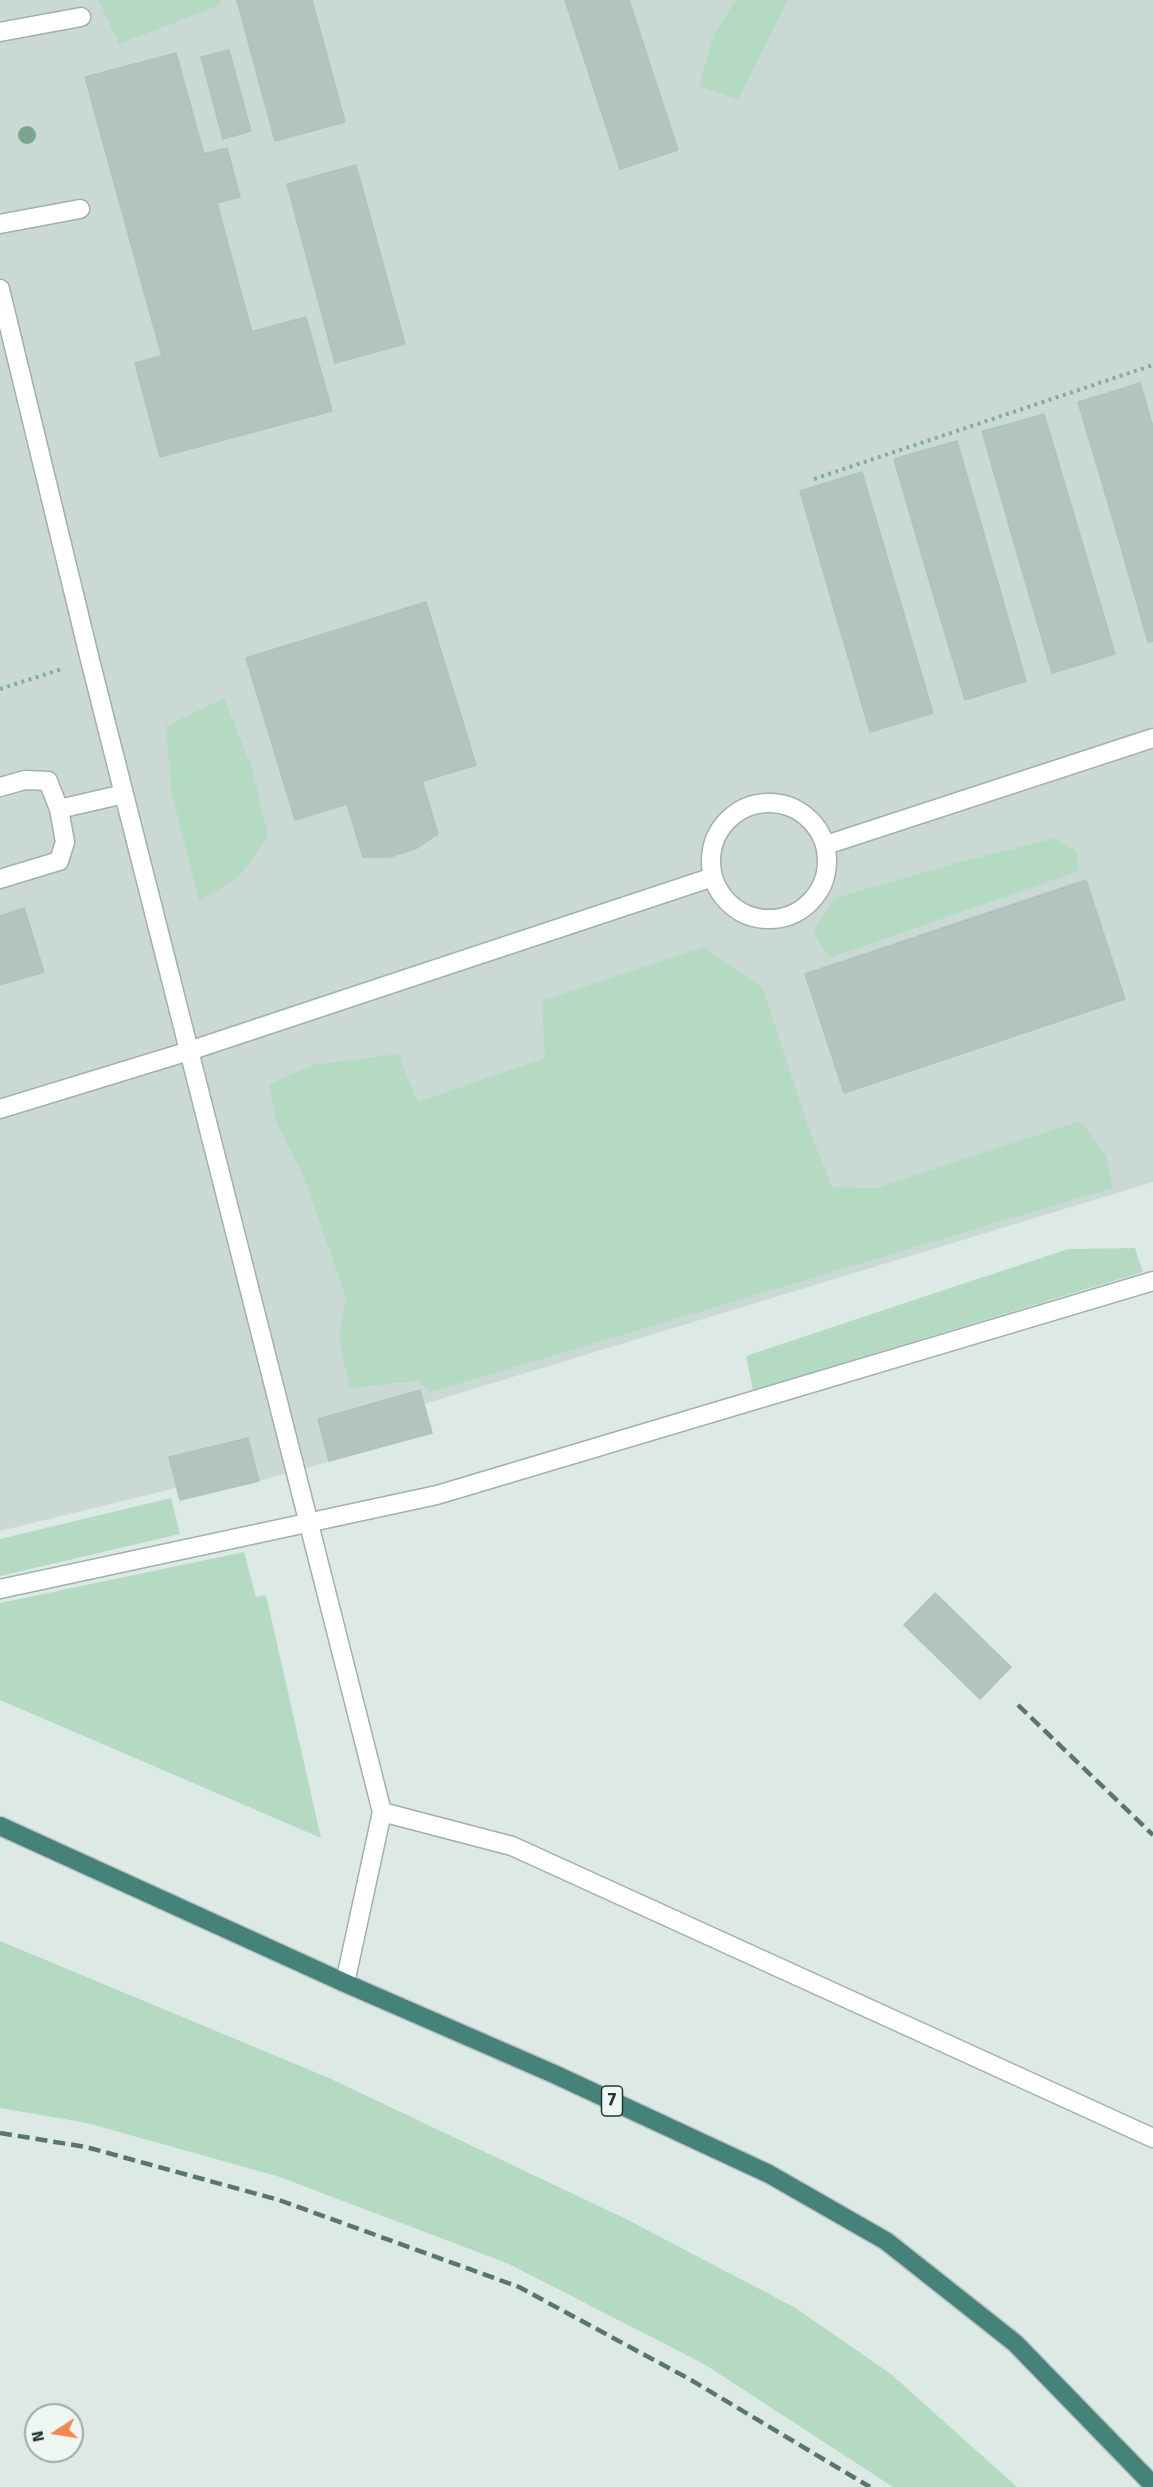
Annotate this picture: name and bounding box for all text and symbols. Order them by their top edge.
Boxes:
road number: 7 [602,2086,622,2116]
north arrow [24,2403,84,2463]
text: N [27,2429,48,2444]

